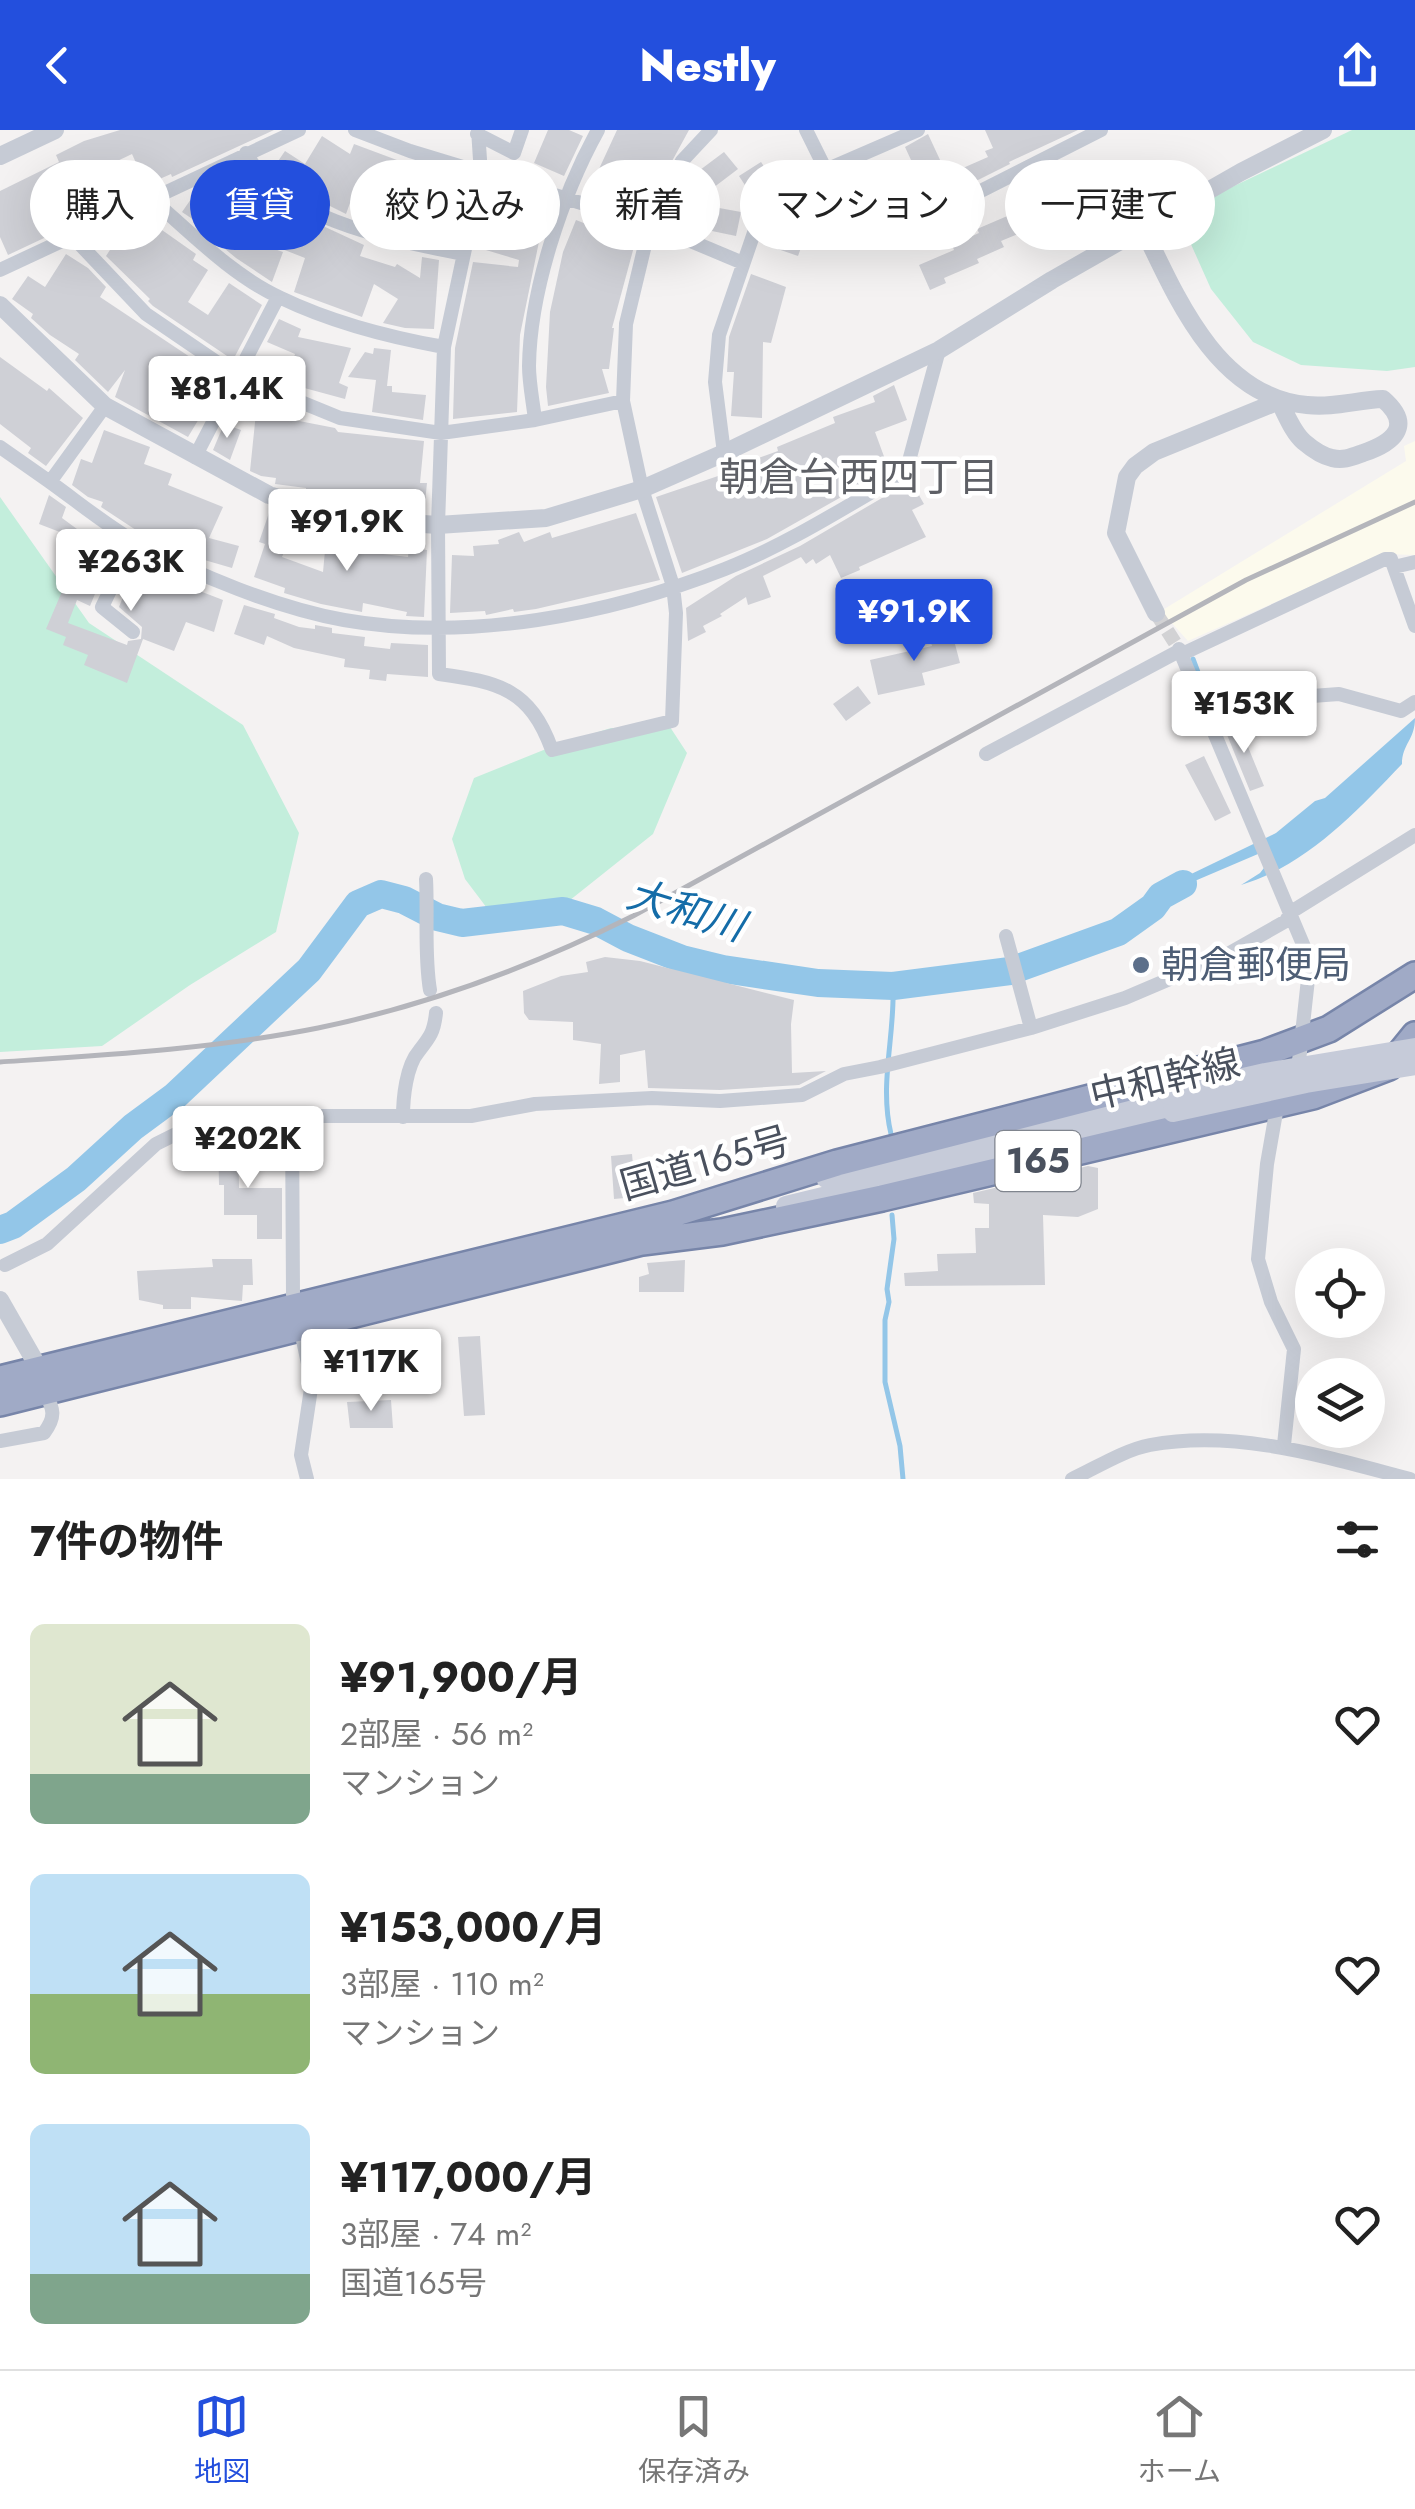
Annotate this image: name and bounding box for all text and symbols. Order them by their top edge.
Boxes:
text: Nestly [639,33,776,98]
icon: back [30,38,85,93]
icon: share [1330,38,1385,93]
chip: 購入 [30,160,170,250]
chip: 賃貸 [190,160,330,250]
chip: 絞り込み [350,160,560,250]
chip: 新着 [580,160,720,250]
chip: マンション [740,160,985,250]
chip: 一戸建て [1005,160,1215,250]
pin: ¥81.4K [146,356,308,441]
text: ¥81.4K [171,365,283,411]
district label: 朝倉台西四丁目 [719,448,999,506]
pin: ¥91.9K [266,489,428,574]
text: ¥91.9K [290,498,404,544]
pin: ¥263K [61,529,201,614]
text: ¥263K [78,538,184,584]
pin: ¥91.9K [833,579,995,664]
text: ¥91.9K [857,588,971,634]
pin: ¥153K [1174,671,1314,756]
text: ¥153K [1194,680,1294,726]
water label: 大和川 [620,865,756,956]
place label: 朝倉郵便局 [1161,937,1351,992]
marker: 朝倉郵便局 [1130,954,1152,976]
street label: 中和幹線 [1085,1035,1245,1122]
pin: ¥202K [178,1106,318,1191]
street label: 国道165号 [613,1112,796,1213]
text: ¥202K [195,1115,301,1161]
road number: 165 [996,1131,1080,1191]
map controls [1295,1248,1385,1448]
button: locate [1295,1248,1385,1338]
pin: ¥117K [301,1329,441,1414]
text: ¥117K [323,1338,419,1384]
button: layers [1295,1358,1385,1448]
text: 7件の物件 [30,1511,223,1572]
icon: filters [1330,1512,1385,1567]
text: ¥91,900/月 [340,1647,582,1708]
icon: home [110,1664,230,1784]
icon: heart [1330,1697,1385,1752]
text: 2部屋 · 56 m² [340,1711,533,1757]
text: マンション [340,1760,500,1806]
text: ¥153,000/月 [340,1897,607,1958]
icon: home [110,1914,230,2034]
icon: heart [1330,1947,1385,2002]
text: 3部屋 · 110 m² [340,1961,544,2007]
text: マンション [340,2010,500,2056]
text: ¥117,000/月 [340,2147,597,2208]
icon: home [110,2164,230,2284]
icon: heart [1330,2197,1385,2252]
text: 3部屋 · 74 m² [340,2211,531,2257]
text: 国道165号 [340,2260,487,2306]
tab: 地図 [194,2389,250,2492]
tab: 保存済み [638,2389,750,2492]
tab: ホーム [1138,2389,1221,2492]

